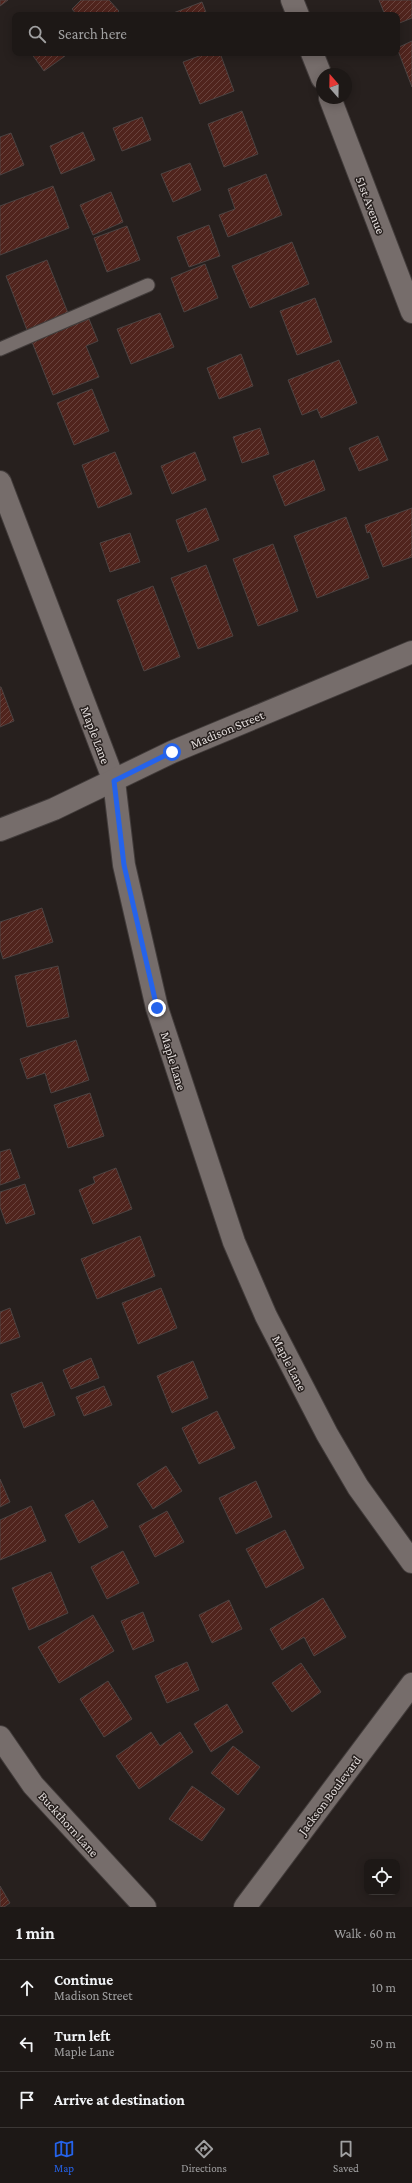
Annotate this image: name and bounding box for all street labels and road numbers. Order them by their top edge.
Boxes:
street label: 51st Avenue [353,174,388,236]
street label: Maple Lane [78,704,113,766]
street label: Madison Street [188,707,267,752]
street label: Maple Lane [158,1030,190,1092]
street label: Maple Lane [269,1333,310,1394]
street label: Jackson Boulevard [294,1753,364,1839]
street label: Buckthorn Lane [35,1789,102,1860]

